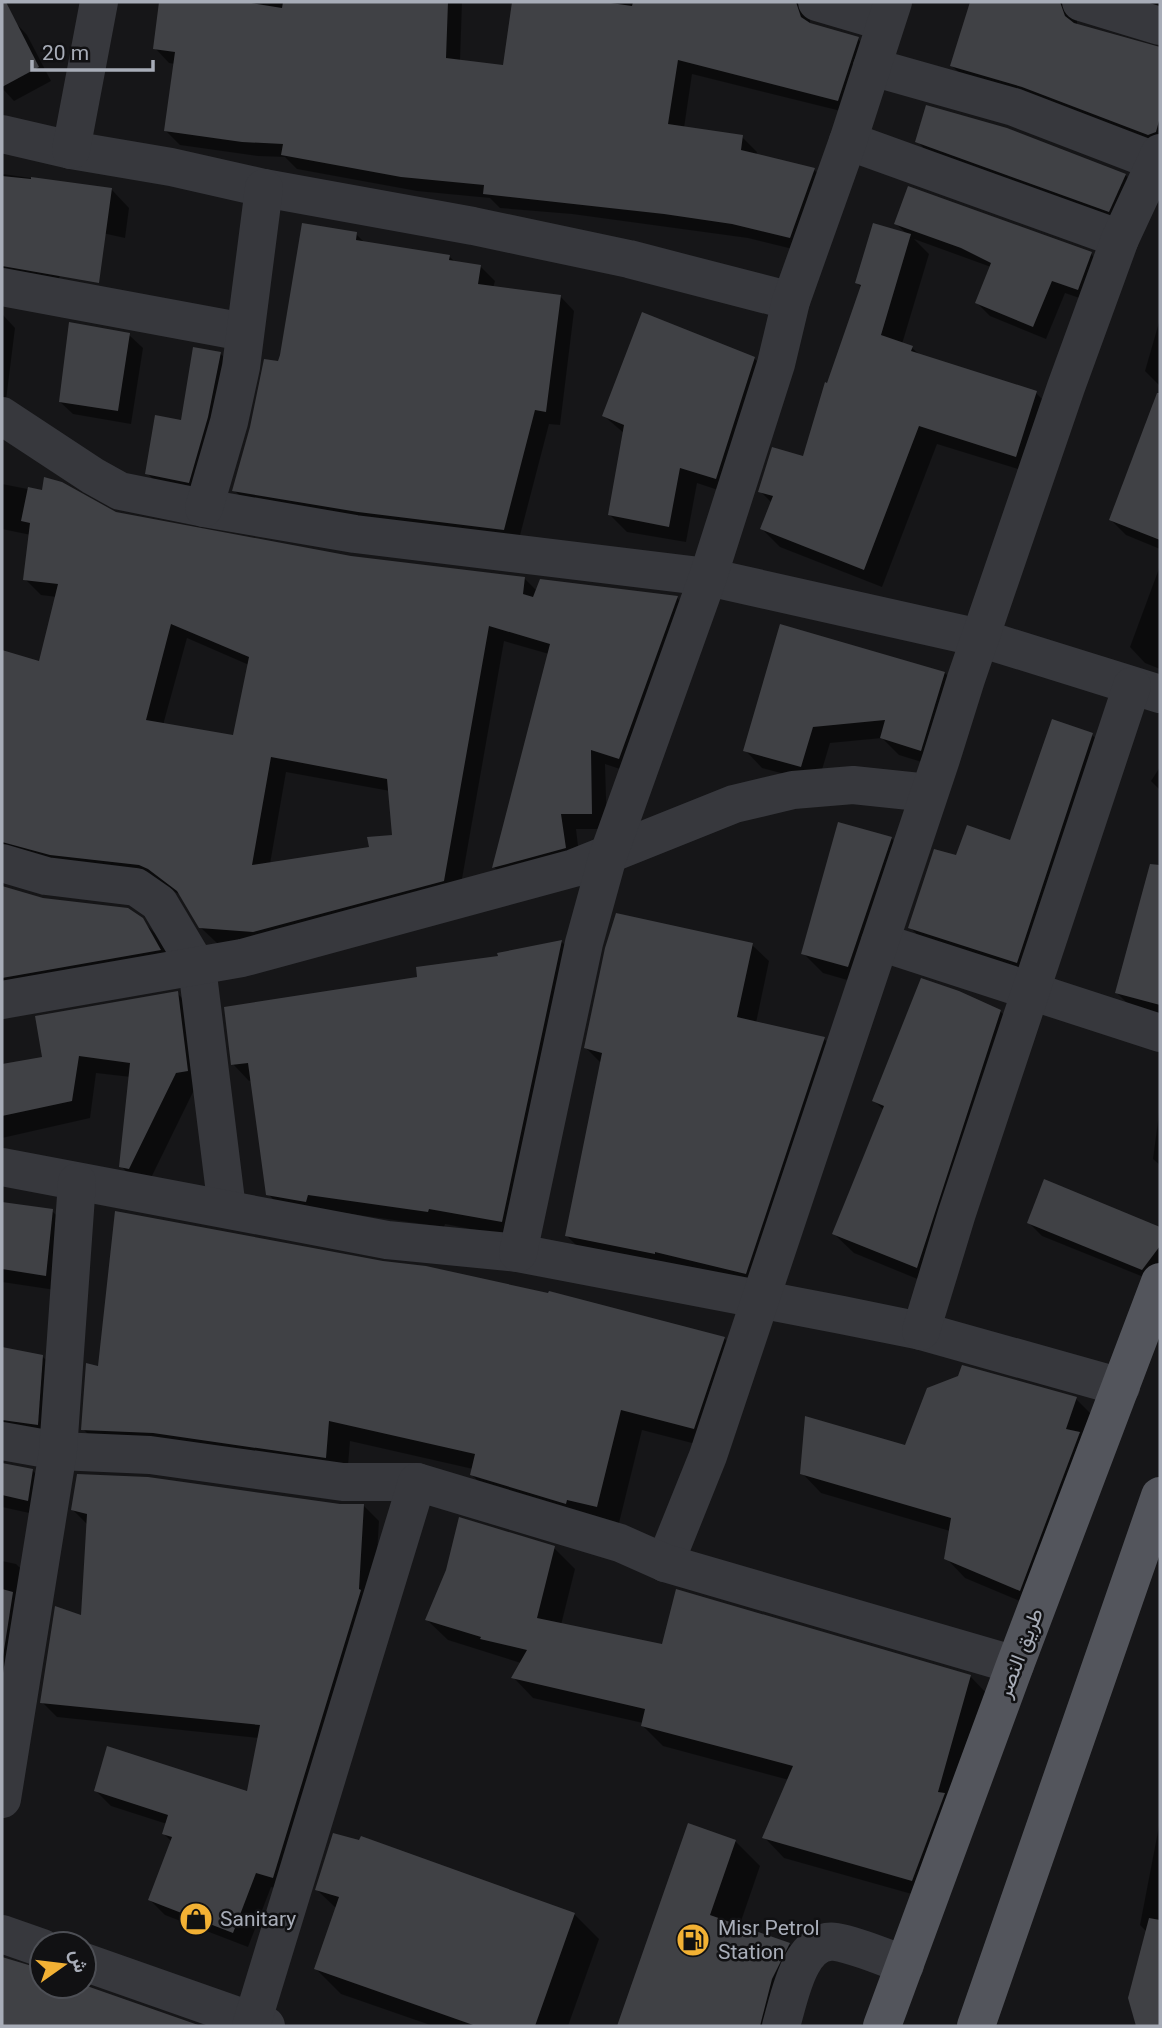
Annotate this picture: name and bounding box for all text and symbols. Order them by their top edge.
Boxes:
scale bar [32,28,152,72]
text: 20 m [42,41,89,65]
street label: طريق النصر [992,1605,1049,1702]
shop icon: Sanitary [177,1900,215,1938]
place label: Sanitary [220,1907,296,1931]
place label: Misr Petrol Station [718,1916,820,1964]
fuel station icon: Misr Petrol Station [674,1921,712,1959]
north arrow [28,1930,98,2000]
text: ش [65,1947,93,1975]

